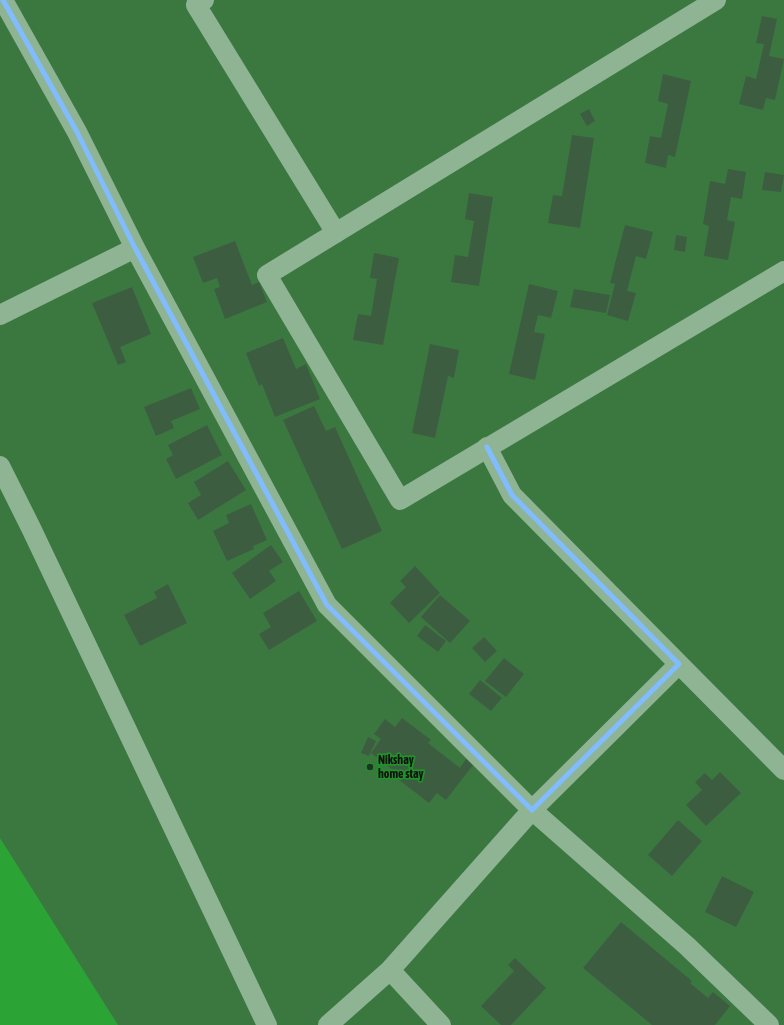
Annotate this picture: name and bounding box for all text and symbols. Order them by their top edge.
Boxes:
place label: Nikshay home stay [378,753,423,781]
marker: Nikshay home stay [365,762,375,772]

